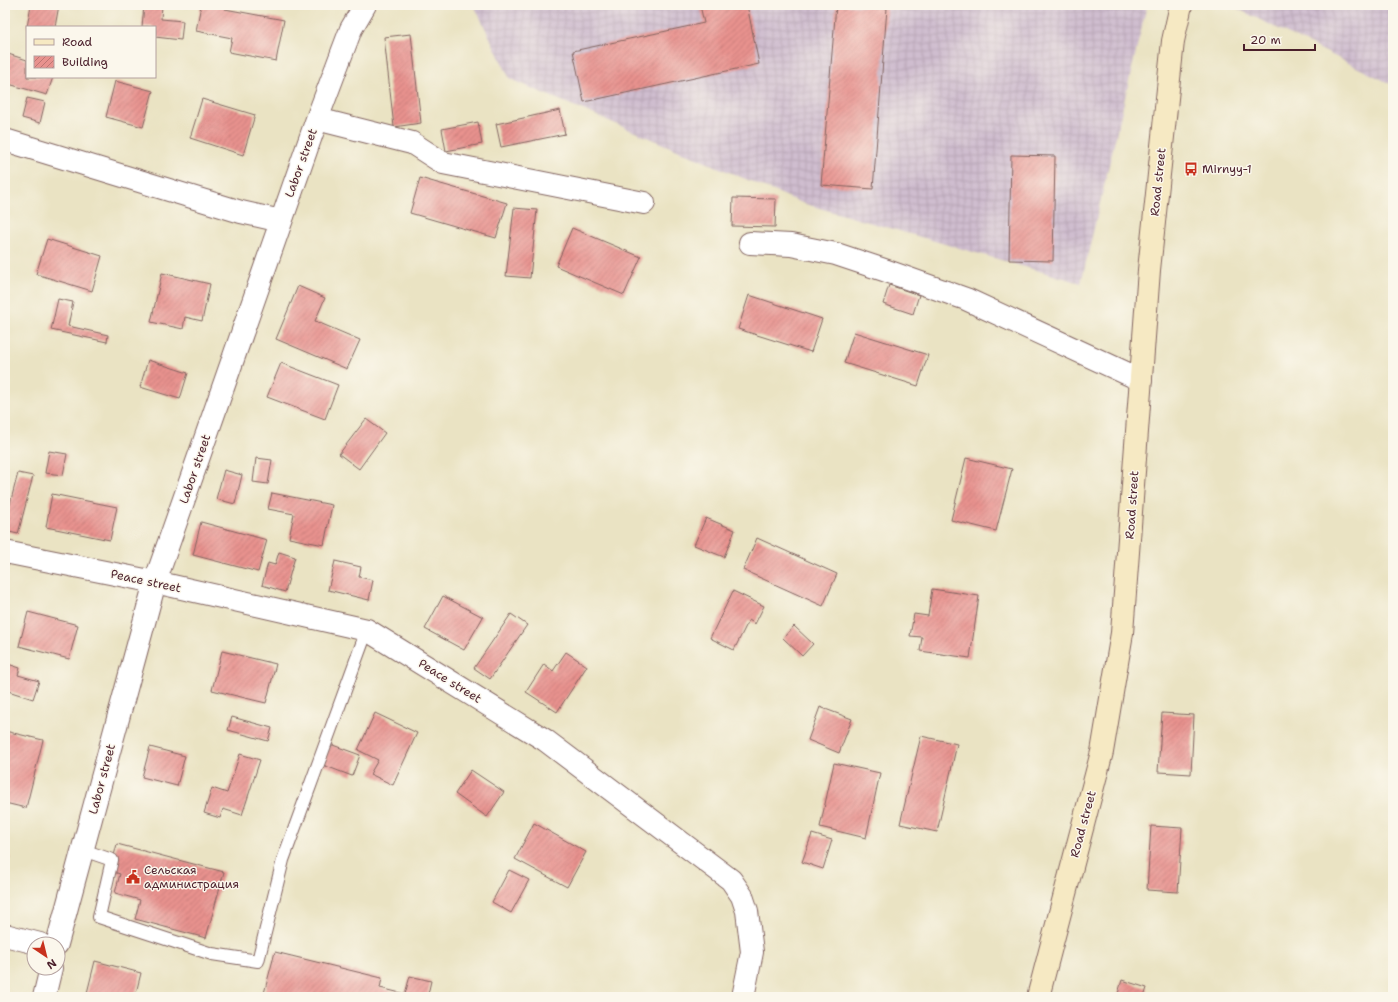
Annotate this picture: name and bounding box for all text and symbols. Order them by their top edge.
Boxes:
legend [26,26,156,78]
scale bar [1244,26,1315,52]
text: 20 m [1250,32,1281,48]
text: Road [62,34,93,50]
text: Building [62,54,108,70]
street label: Labor street [281,126,321,200]
street label: Road street [1146,147,1170,217]
bus stop icon: Mirnyy-1 [1183,161,1199,177]
place label: Mirnyy-1 [1202,161,1252,177]
street label: Labor street [176,432,214,506]
street label: Road street [1122,470,1142,540]
street label: Peace street [109,566,183,596]
street label: Peace street [415,655,485,707]
street label: Labor street [85,742,119,816]
street label: Road street [1066,789,1100,859]
place label: Сельская администрация [144,862,239,892]
public building icon: Сельская администрация [125,869,141,885]
north arrow [26,936,66,976]
text: N [43,955,59,973]

